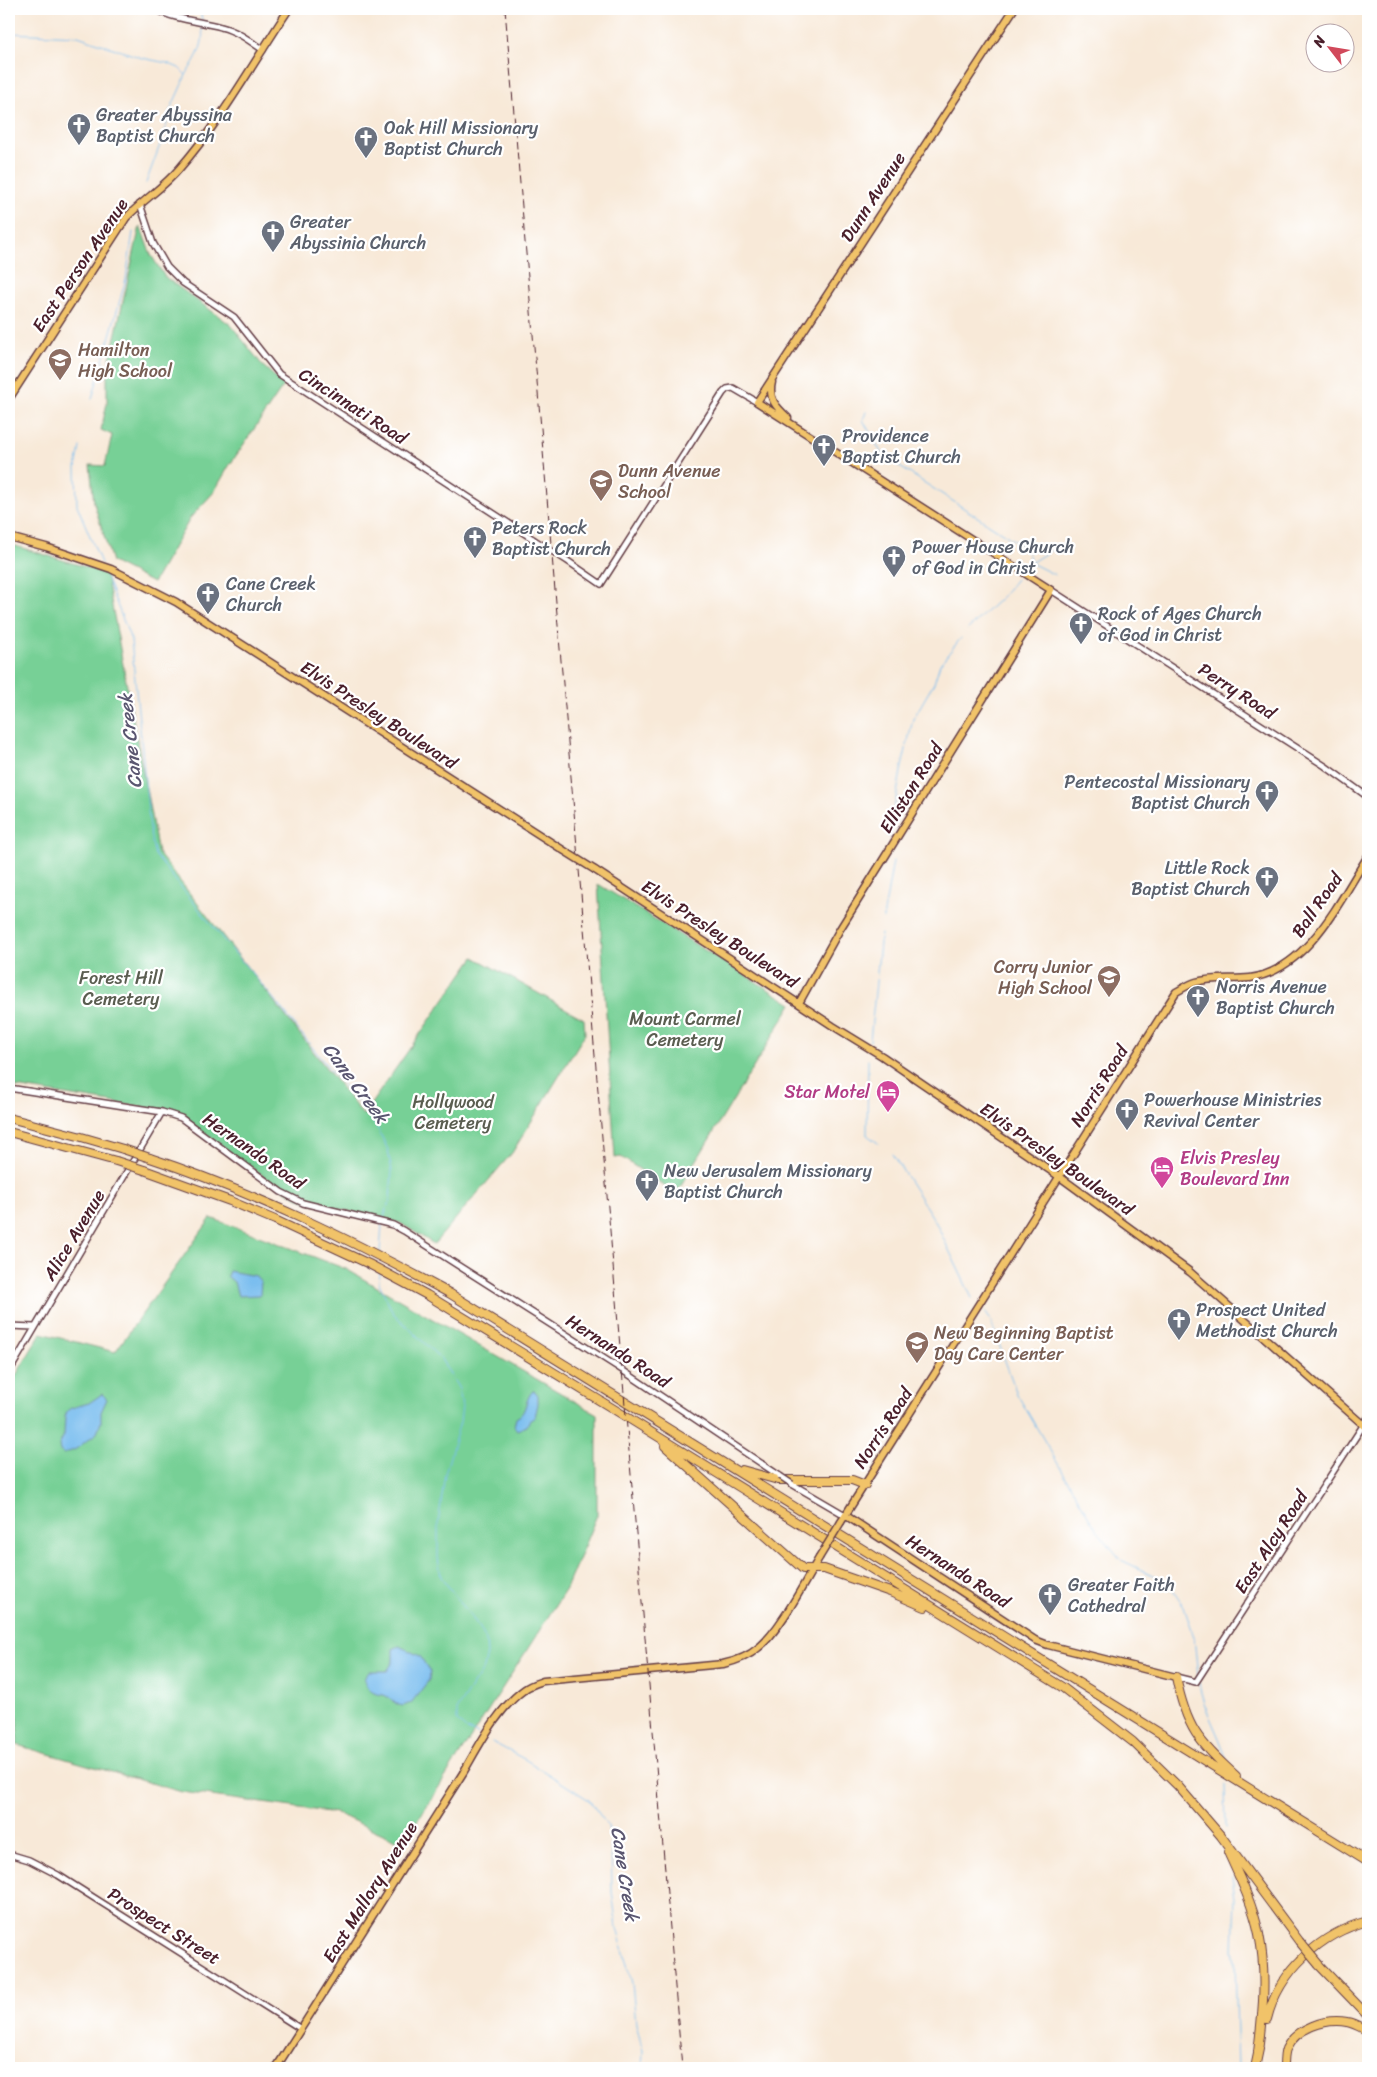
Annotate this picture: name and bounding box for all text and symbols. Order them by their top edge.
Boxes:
north arrow [1304,22,1354,72]
text: N [1306,31,1333,53]
place label: Greater Abyssina Baptist Church [96,99,233,152]
church icon: Greater Abyssina Baptist Church [66,112,92,146]
place label: Oak Hill Missionary Baptist Church [384,112,539,165]
church icon: Oak Hill Missionary Baptist Church [353,125,379,159]
street label: Dunn Avenue [832,145,914,249]
street label: East Person Avenue [23,191,137,339]
place label: Greater Abyssinia Church [289,206,426,259]
church icon: Greater Abyssinia Church [260,219,286,253]
place label: Hamilton High School [78,334,173,387]
school or university icon: Hamilton High School [47,347,73,381]
street label: Cincinnati Road [292,359,415,454]
place label: Providence Baptist Church [842,420,961,473]
church icon: Providence Baptist Church [811,433,837,467]
place label: Dunn Avenue School [618,455,721,508]
school or university icon: Dunn Avenue School [588,468,614,502]
place label: Peters Rock Baptist Church [492,512,611,565]
church icon: Peters Rock Baptist Church [462,525,488,559]
place label: Power House Church of God in Christ [912,531,1074,584]
church icon: Power House Church of God in Christ [881,544,907,578]
place label: Cane Creek Church [226,568,316,621]
church icon: Cane Creek Church [195,581,221,615]
place label: Rock of Ages Church of God in Christ [1098,598,1262,651]
church icon: Rock of Ages Church of God in Christ [1068,611,1094,645]
street label: Elvis Presley Boulevard [294,652,465,779]
street label: Perry Road [1192,654,1284,729]
water label: Cane Creek [109,691,151,790]
street label: Elliston Road [870,735,952,840]
place label: Pentecostal Missionary Baptist Church [1064,766,1251,819]
church icon: Pentecostal Missionary Baptist Church [1254,779,1280,813]
place label: Little Rock Baptist Church [1131,852,1250,905]
street label: Ball Road [1283,864,1352,944]
church icon: Little Rock Baptist Church [1254,865,1280,899]
street label: Elvis Presley Boulevard [635,871,806,998]
place label: Corry Junior High School [994,951,1094,1004]
park label: Forest Hill Cemetery [79,962,164,1015]
school or university icon: Corry Junior High School [1096,964,1122,998]
place label: Norris Avenue Baptist Church [1216,971,1335,1024]
church icon: Norris Avenue Baptist Church [1185,984,1211,1018]
park label: Mount Carmel Cemetery [629,1003,742,1056]
water label: Cane Creek [314,1035,398,1132]
street label: Norris Road [1061,1037,1138,1133]
place label: Star Motel [784,1076,871,1108]
hotel icon: Star Motel [875,1079,901,1113]
place label: Powerhouse Ministries Revival Center [1144,1084,1322,1137]
park label: Hollywood Cemetery [412,1086,495,1139]
street label: Elvis Presley Boulevard [973,1094,1142,1225]
church icon: Powerhouse Ministries Revival Center [1114,1097,1140,1131]
street label: Hernando Road [196,1104,313,1199]
place label: Elvis Presley Boulevard Inn [1180,1142,1290,1195]
place label: New Jerusalem Missionary Baptist Church [664,1155,872,1208]
hotel icon: Elvis Presley Boulevard Inn [1149,1155,1175,1189]
church icon: New Jerusalem Missionary Baptist Church [634,1168,660,1202]
street label: Alice Avenue [33,1183,114,1288]
place label: Prospect United Methodist Church [1196,1294,1338,1347]
street label: Hernando Road [559,1305,678,1398]
church icon: Prospect United Methodist Church [1166,1307,1192,1341]
place label: New Beginning Baptist Day Care Center [934,1317,1114,1370]
school or university icon: New Beginning Baptist Day Care Center [904,1330,930,1364]
street label: Norris Road [845,1380,922,1475]
street label: East Alcy Road [1225,1482,1317,1600]
street label: Hernando Road [899,1525,1018,1618]
place label: Greater Faith Cathedral [1068,1569,1175,1622]
church icon: Greater Faith Cathedral [1037,1582,1063,1616]
street label: East Mallory Avenue [314,1815,427,1969]
water label: Cane Creek [601,1824,649,1924]
street label: Prospect Street [101,1878,227,1974]

